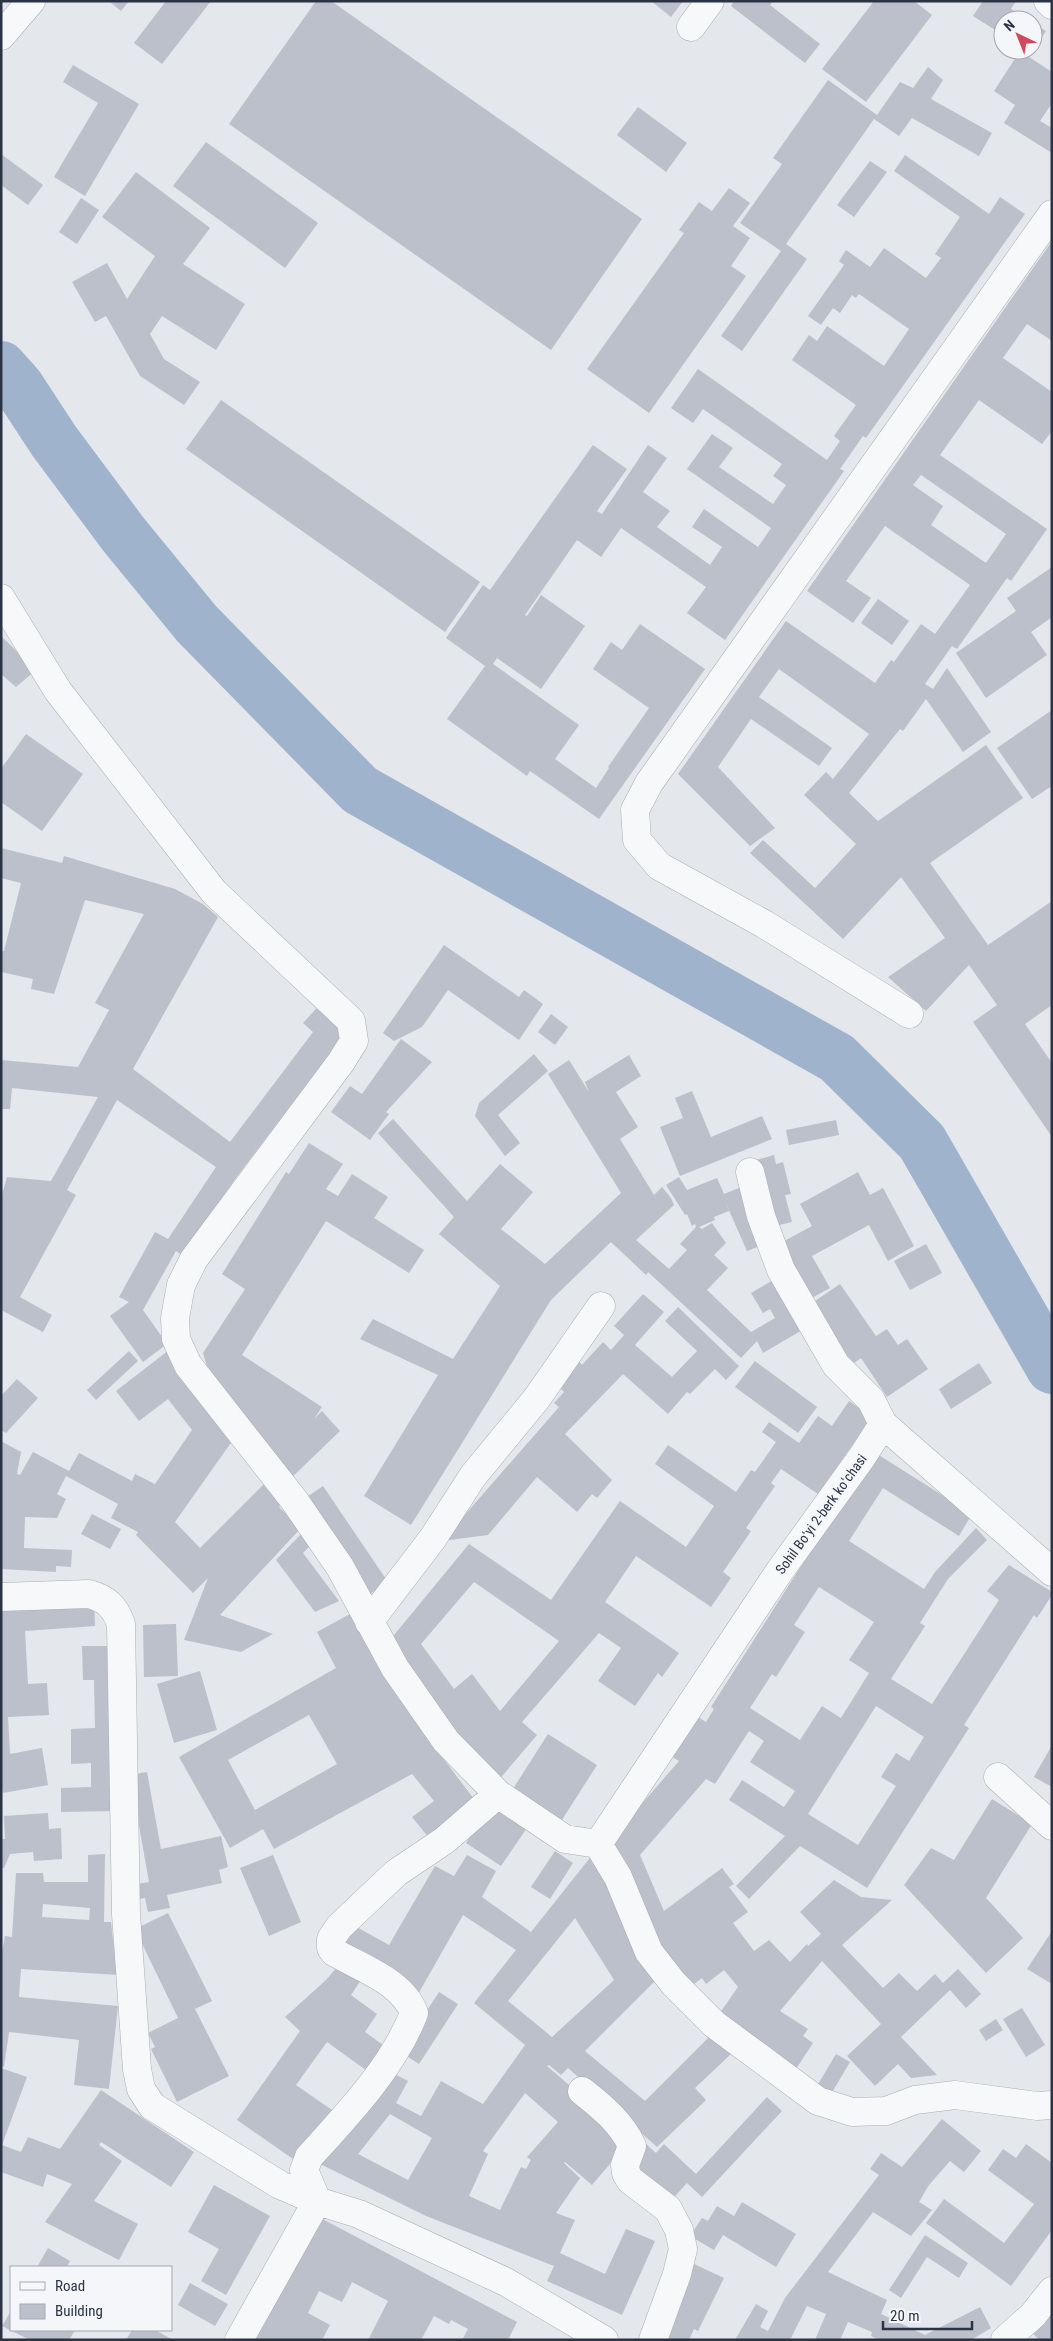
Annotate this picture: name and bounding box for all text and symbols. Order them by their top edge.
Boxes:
north arrow [993,10,1043,60]
text: N [1001,17,1018,34]
street label: Sohil Boʻyi 2-berk koʻchasi [772,1451,870,1577]
legend [10,2266,172,2331]
text: Road [55,2277,85,2295]
scale bar [883,2298,972,2330]
text: Building [55,2302,103,2320]
text: 20 m [890,2307,920,2325]

